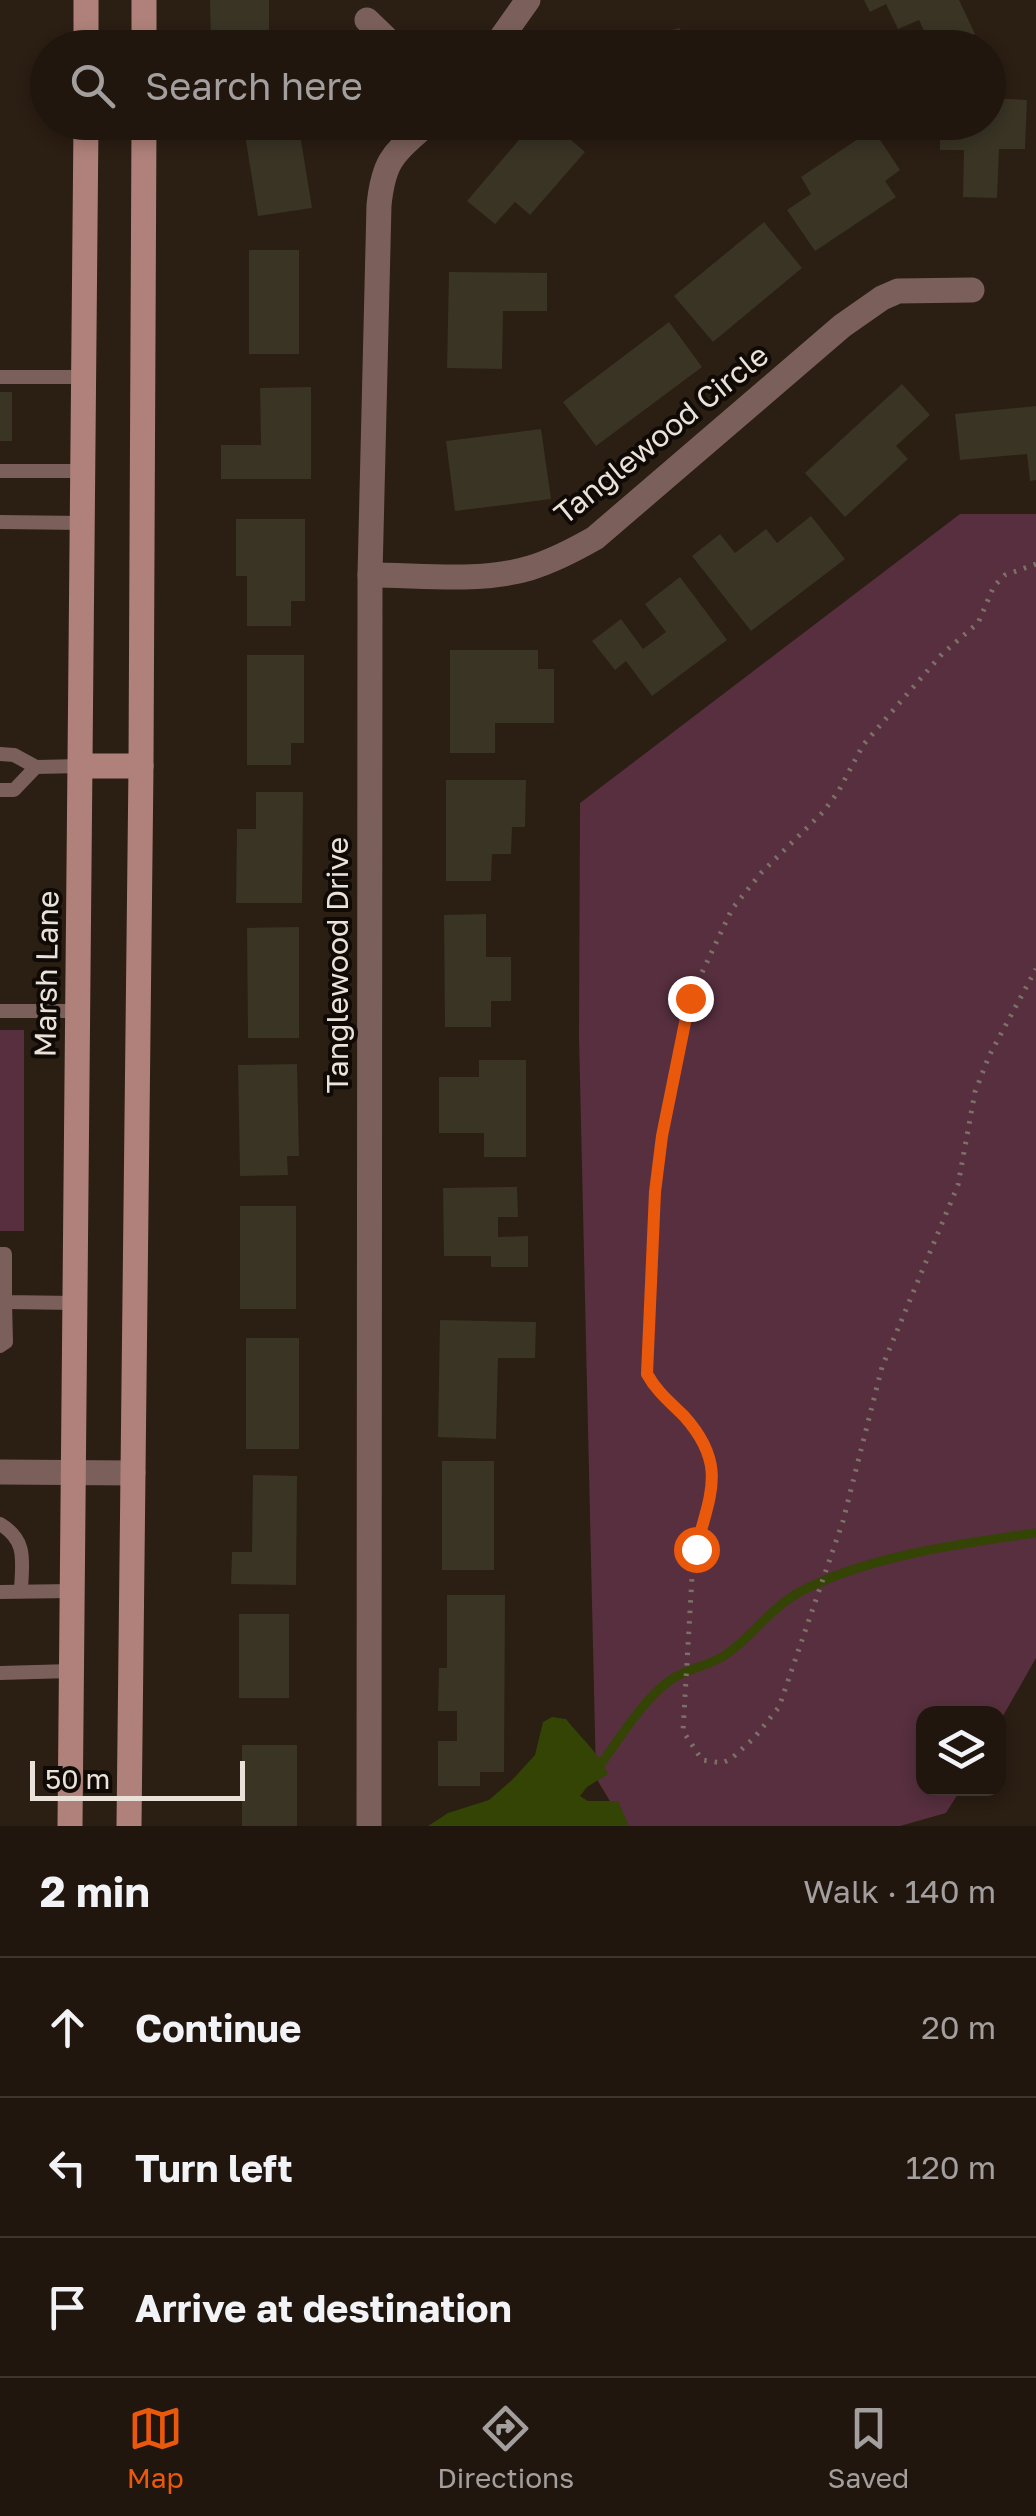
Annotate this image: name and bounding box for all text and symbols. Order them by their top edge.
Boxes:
search box [30,30,1006,140]
icon: search [65,58,120,113]
text: Search here [145,63,363,108]
street label: Tanglewood Circle [547,337,775,531]
street label: Tanglewood Drive [319,837,355,1093]
street label: Marsh Lane [27,890,65,1058]
route end [668,976,714,1022]
route start [674,1527,720,1573]
map controls [916,1706,1006,1796]
button: layers [916,1706,1006,1796]
scale bar [30,1756,245,1800]
text: 50 m [45,1762,110,1795]
text: 2 min [40,1866,150,1916]
text: Walk · 140 m [803,1872,996,1910]
icon: ahead [40,2000,95,2055]
text: Continue [135,2005,301,2050]
text: 20 m [921,2008,996,2046]
icon: left [40,2140,95,2195]
text: Turn left [135,2145,293,2190]
text: 120 m [906,2148,996,2186]
icon: arrive [40,2280,95,2335]
text: Arrive at destination [135,2285,512,2330]
tab: Map [127,2401,184,2494]
tab: Directions [437,2401,574,2494]
tab: Saved [827,2401,909,2494]

